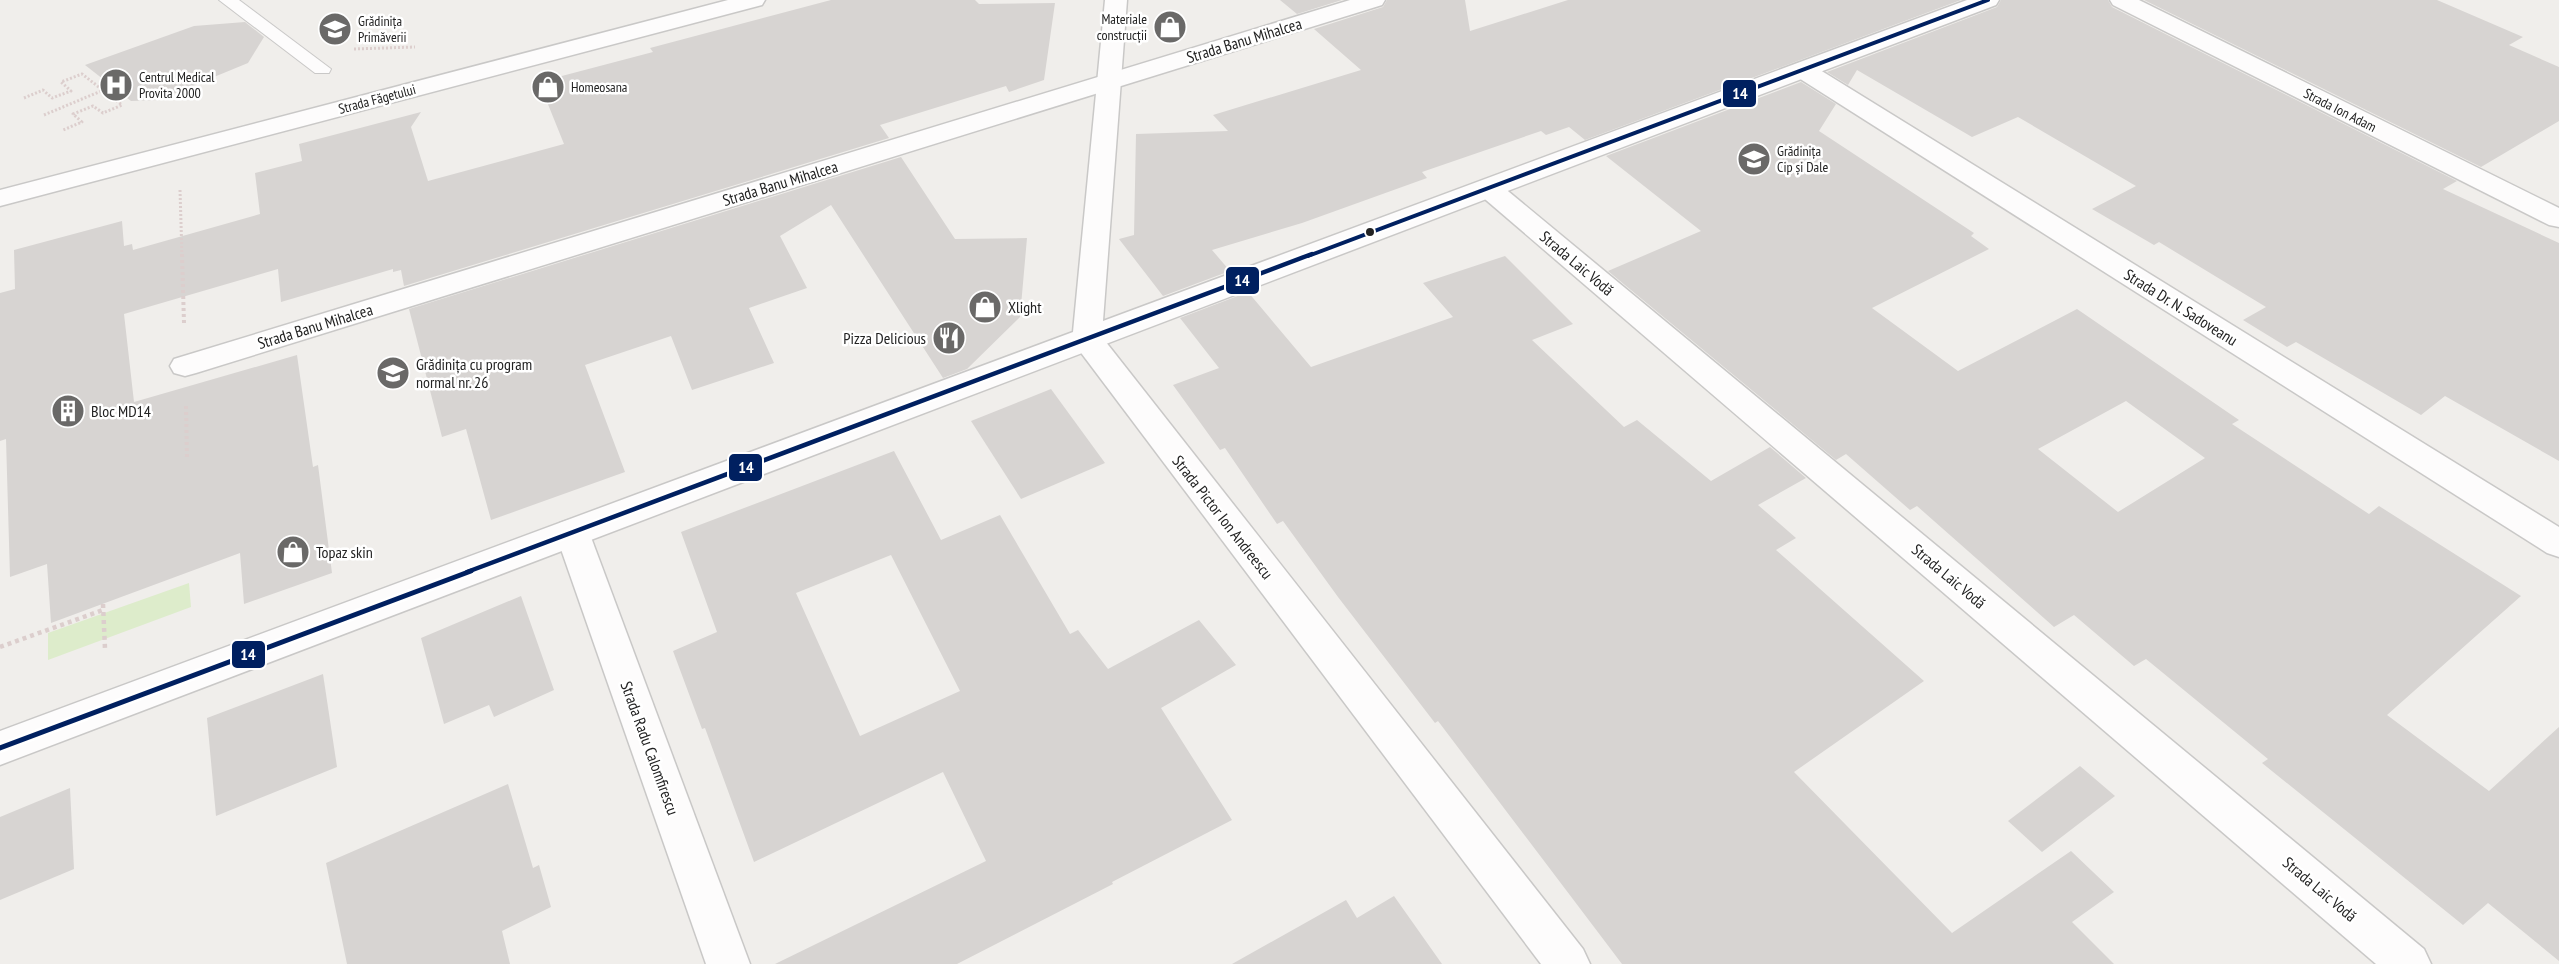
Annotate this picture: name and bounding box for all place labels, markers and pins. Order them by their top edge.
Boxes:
shop icon: Materiale construcții [1152,9,1188,45]
place label: Materiale construcții [1097,10,1147,44]
school or university icon: Grădinița Primăverii [317,11,353,47]
place label: Grădinița Primăverii [358,12,407,46]
hospital icon: Centrul Medical Provita 2000 [98,67,134,103]
place label: Centrul Medical Provita 2000 [139,68,215,102]
shop icon: Homeosana [530,69,566,105]
place label: Homeosana [571,78,627,96]
school or university icon: Grădinița Cip și Dale [1736,141,1772,177]
place label: Grădinița Cip și Dale [1777,142,1828,176]
unlabelled marker [1364,226,1376,238]
shop icon: Xlight [967,289,1003,325]
place label: Xlight [1008,297,1042,317]
restaurant icon: Pizza Delicious [931,320,967,356]
place label: Pizza Delicious [843,328,926,348]
place label: Grădinița cu program normal nr. 26 [416,354,532,392]
school or university icon: Grădinița cu program normal nr. 26 [375,355,411,391]
building icon: Bloc MD14 [50,393,86,429]
place label: Bloc MD14 [91,401,151,421]
shop icon: Topaz skin [275,534,311,570]
place label: Topaz skin [316,542,373,562]

